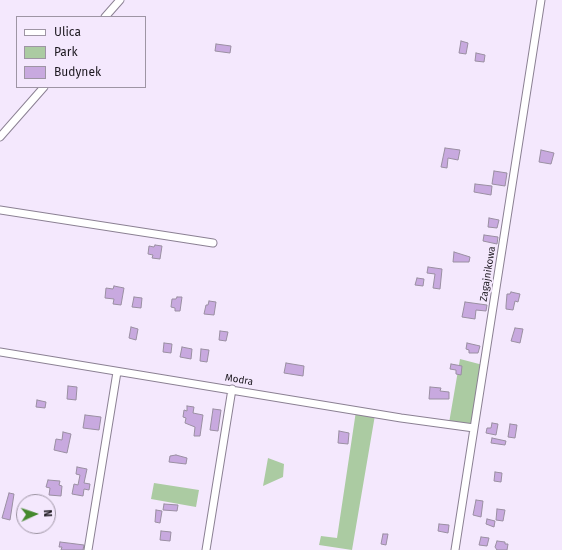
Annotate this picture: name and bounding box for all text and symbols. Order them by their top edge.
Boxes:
legend [16,16,146,88]
text: Ulica [54,25,81,39]
text: Park [54,45,78,59]
text: Budynek [54,65,101,79]
street label: Zagajnikowa [478,246,498,302]
street label: Modra [224,372,254,388]
north arrow [16,494,56,534]
text: N [41,509,54,517]

